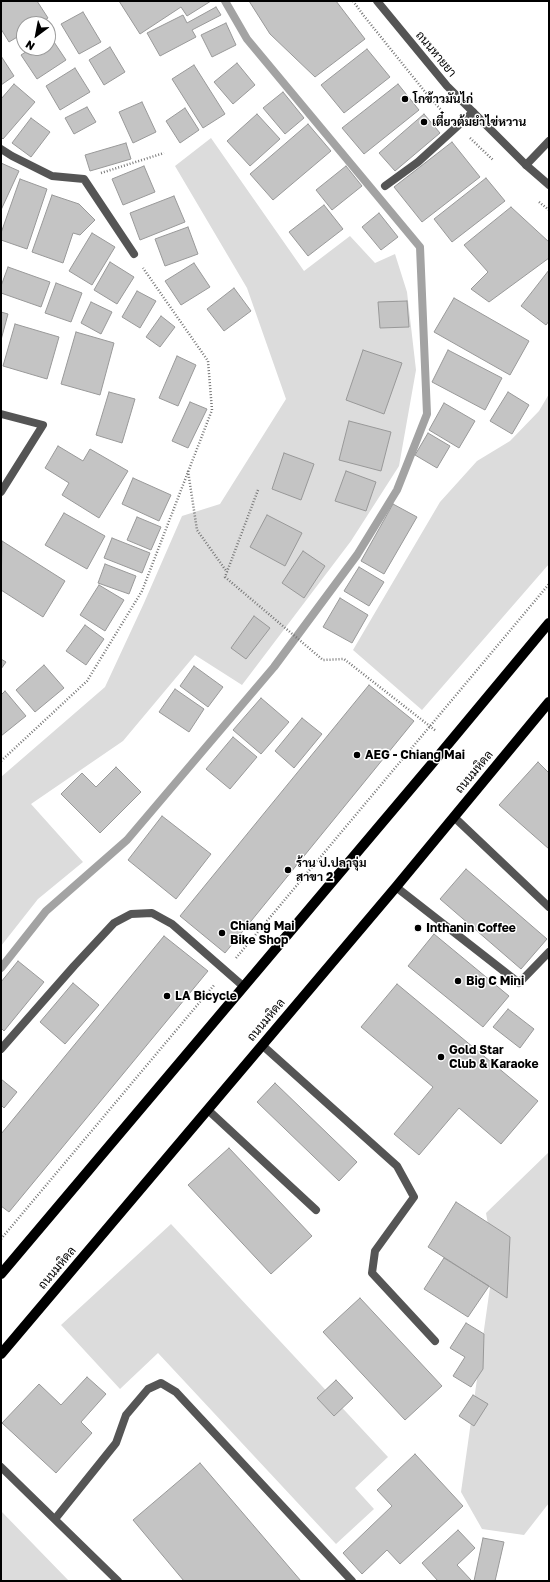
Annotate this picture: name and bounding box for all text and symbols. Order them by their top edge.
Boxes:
north arrow [16,16,56,56]
street label: ถนนหายยา [413,28,459,80]
text: N [23,38,37,53]
place label: โกข้าวมันไก่ [413,92,473,106]
marker: โกข้าวมันไก่ [400,94,410,104]
place label: เตี๋ยวต้มยำไข่หวาน [432,115,526,129]
marker: เตี๋ยวต้มยำไข่หวาน [419,117,429,127]
place label: AEG - Chiang Mai [365,748,465,762]
street label: ถนนมหิดล [452,748,496,796]
marker: AEG - Chiang Mai [352,750,362,760]
place label: ร้าน ป.ปลาจุ่ม สาขา 2 [296,856,367,884]
marker: ร้าน ป.ปลาจุ่ม สาขา 2 [283,865,293,875]
place label: Chiang Mai Bike Shop [230,919,295,947]
place label: Inthanin Coffee [426,921,516,935]
marker: Inthanin Coffee [413,923,423,933]
marker: Chiang Mai Bike Shop [217,928,227,938]
place label: Big C Mini [466,974,524,988]
marker: Big C Mini [453,976,463,986]
place label: LA Bicycle [175,989,237,1003]
marker: LA Bicycle [162,991,172,1001]
street label: ถนนมหิดล [244,996,288,1044]
place label: Gold Star Club & Karaoke [449,1043,539,1071]
marker: Gold Star Club & Karaoke [436,1052,446,1062]
street label: ถนนมหิดล [35,1244,79,1292]

